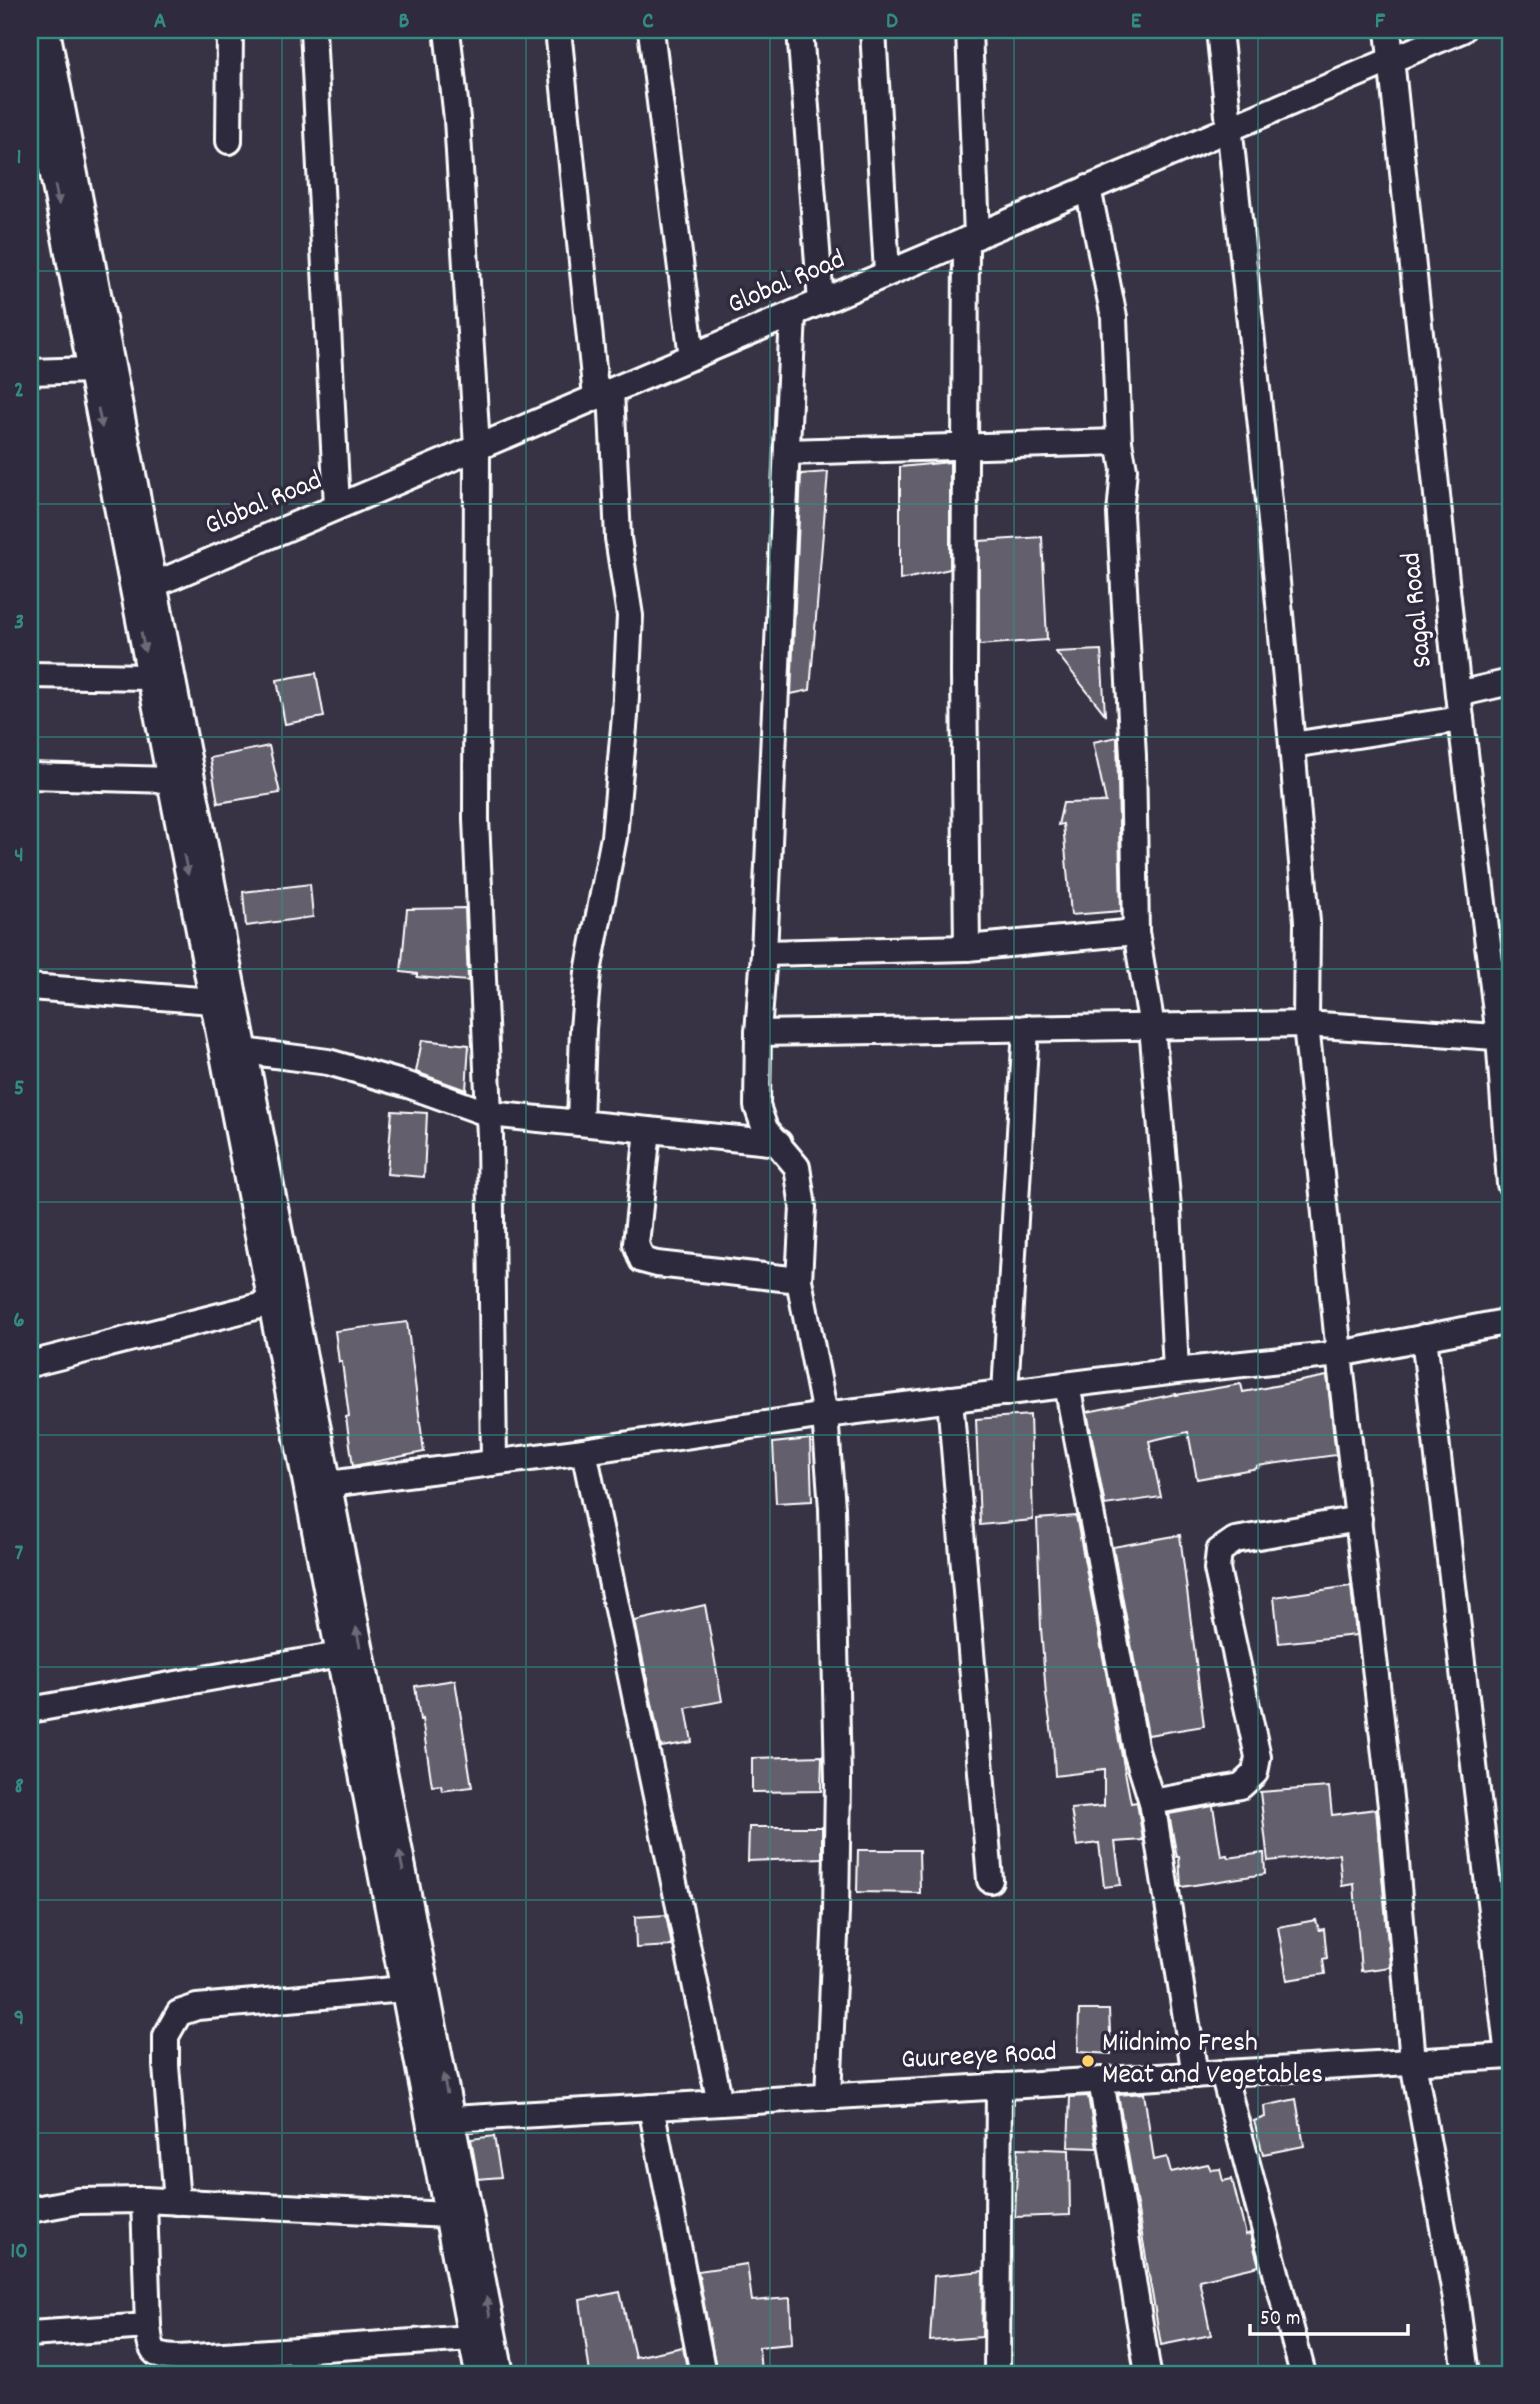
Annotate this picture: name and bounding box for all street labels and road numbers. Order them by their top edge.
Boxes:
street label: Global Road [722,241,852,327]
street label: Global Road [199,462,329,548]
street label: Sagal Road [1393,550,1445,670]
street label: Guureeye Road [900,2034,1058,2082]

